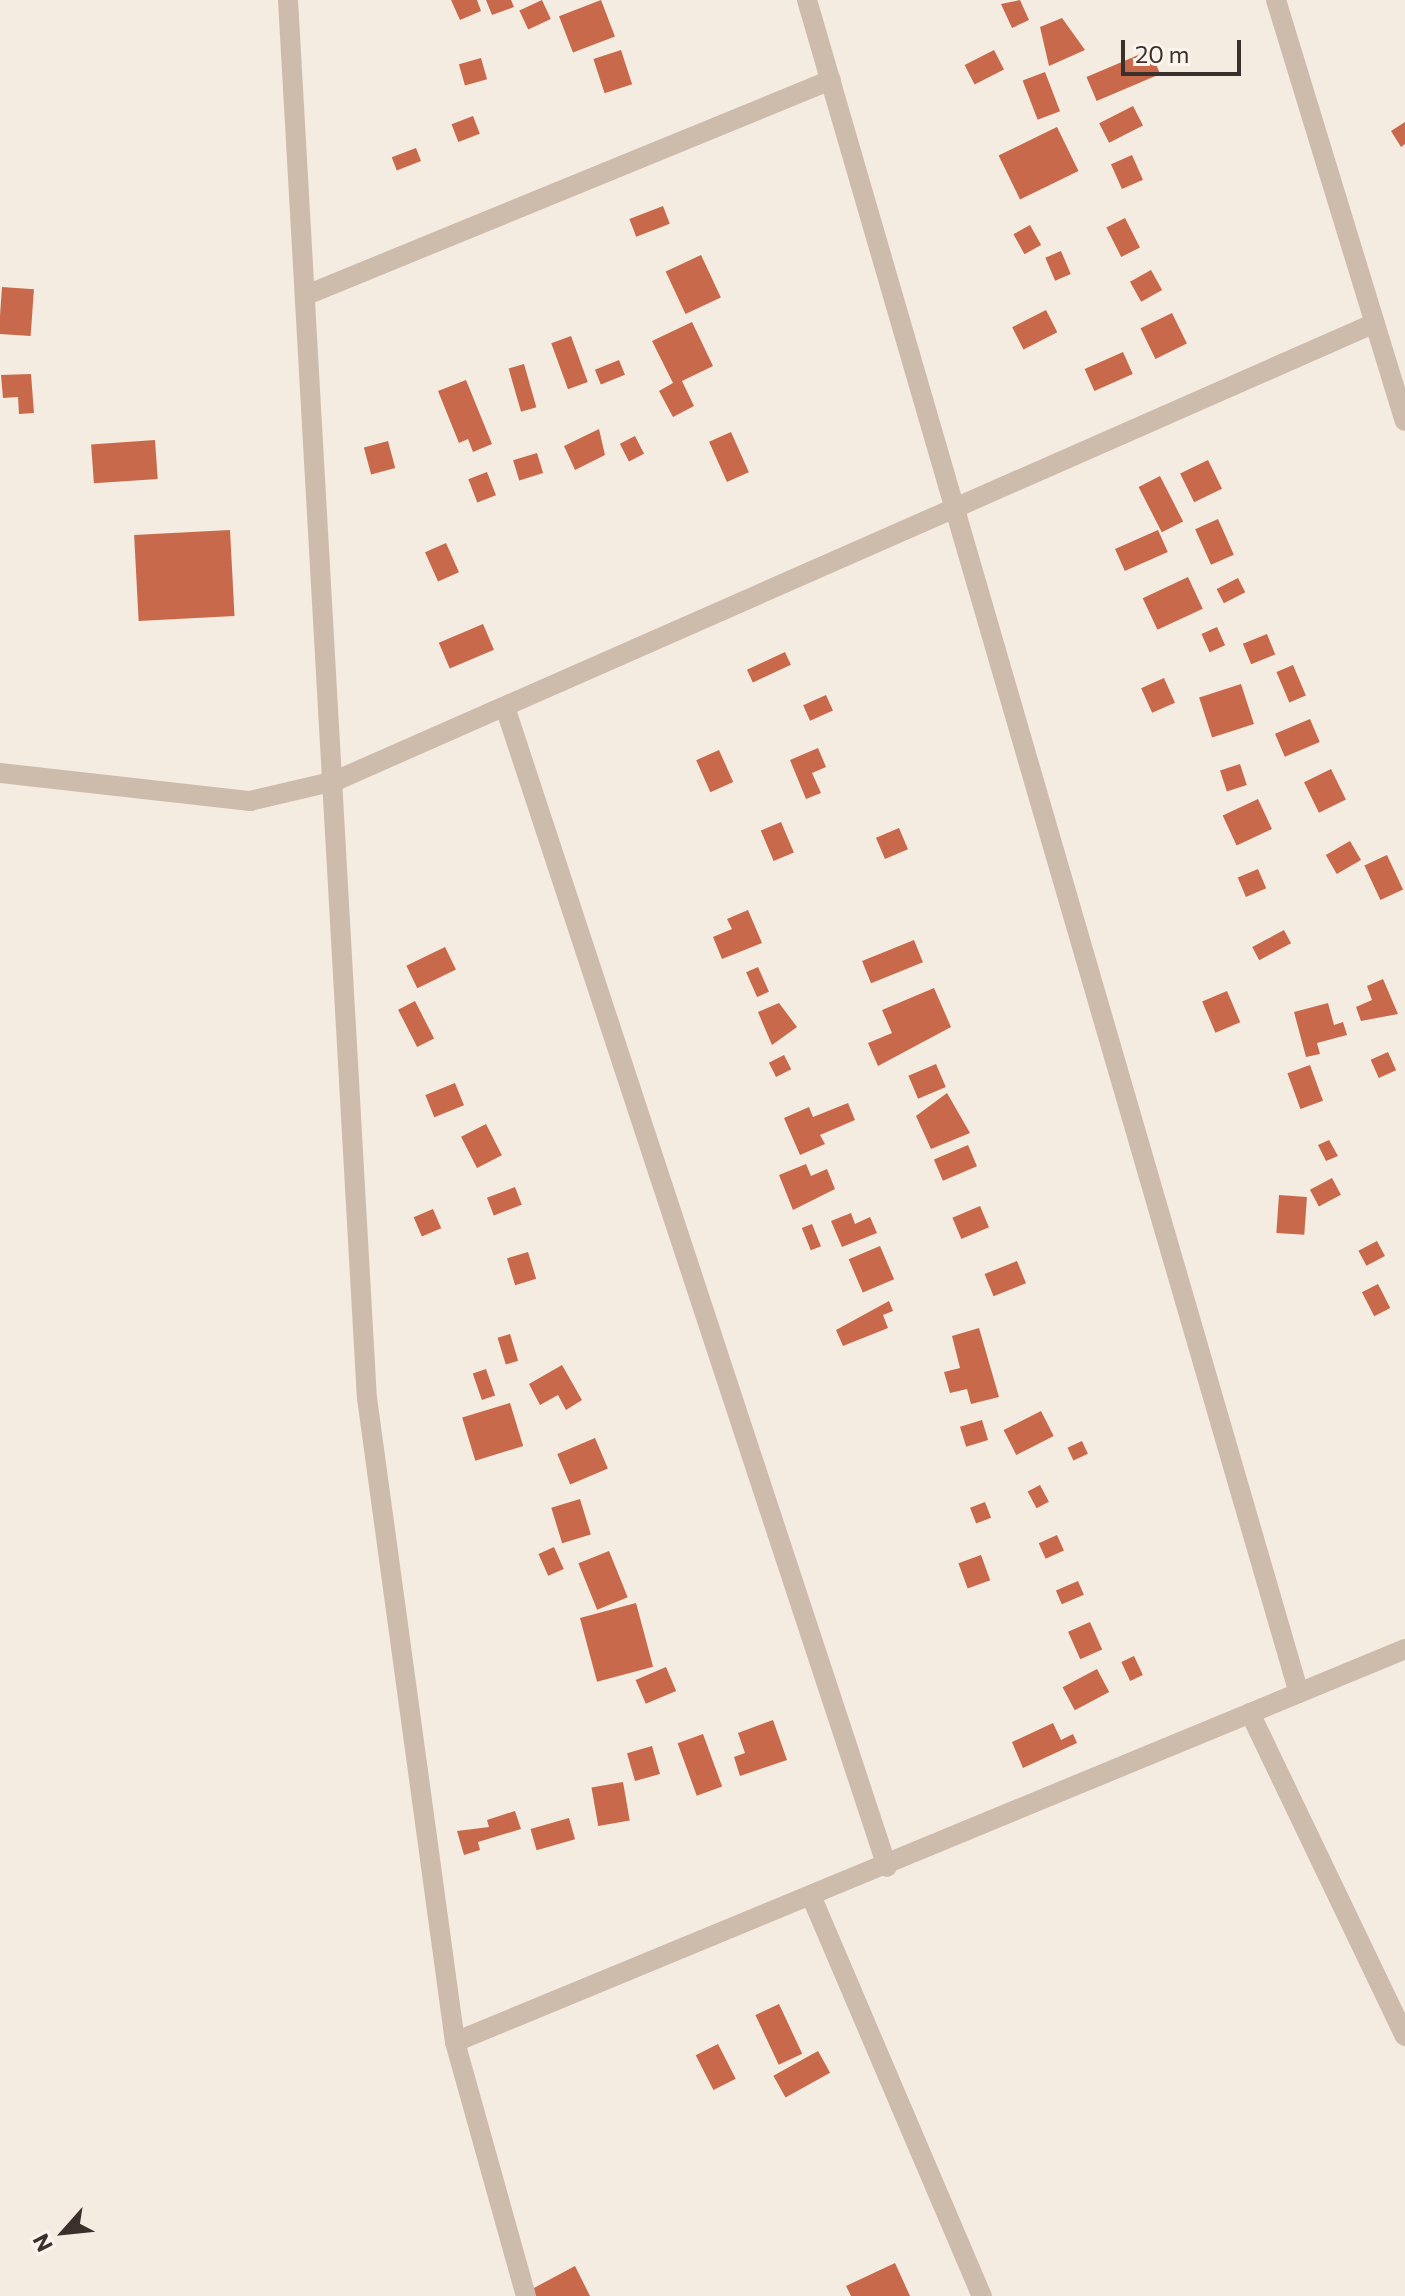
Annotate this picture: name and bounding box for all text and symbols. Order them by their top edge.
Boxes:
scale bar [1125,24,1245,74]
text: 20 m [1135,39,1189,68]
north arrow [24,2192,104,2272]
text: N [26,2230,58,2257]

